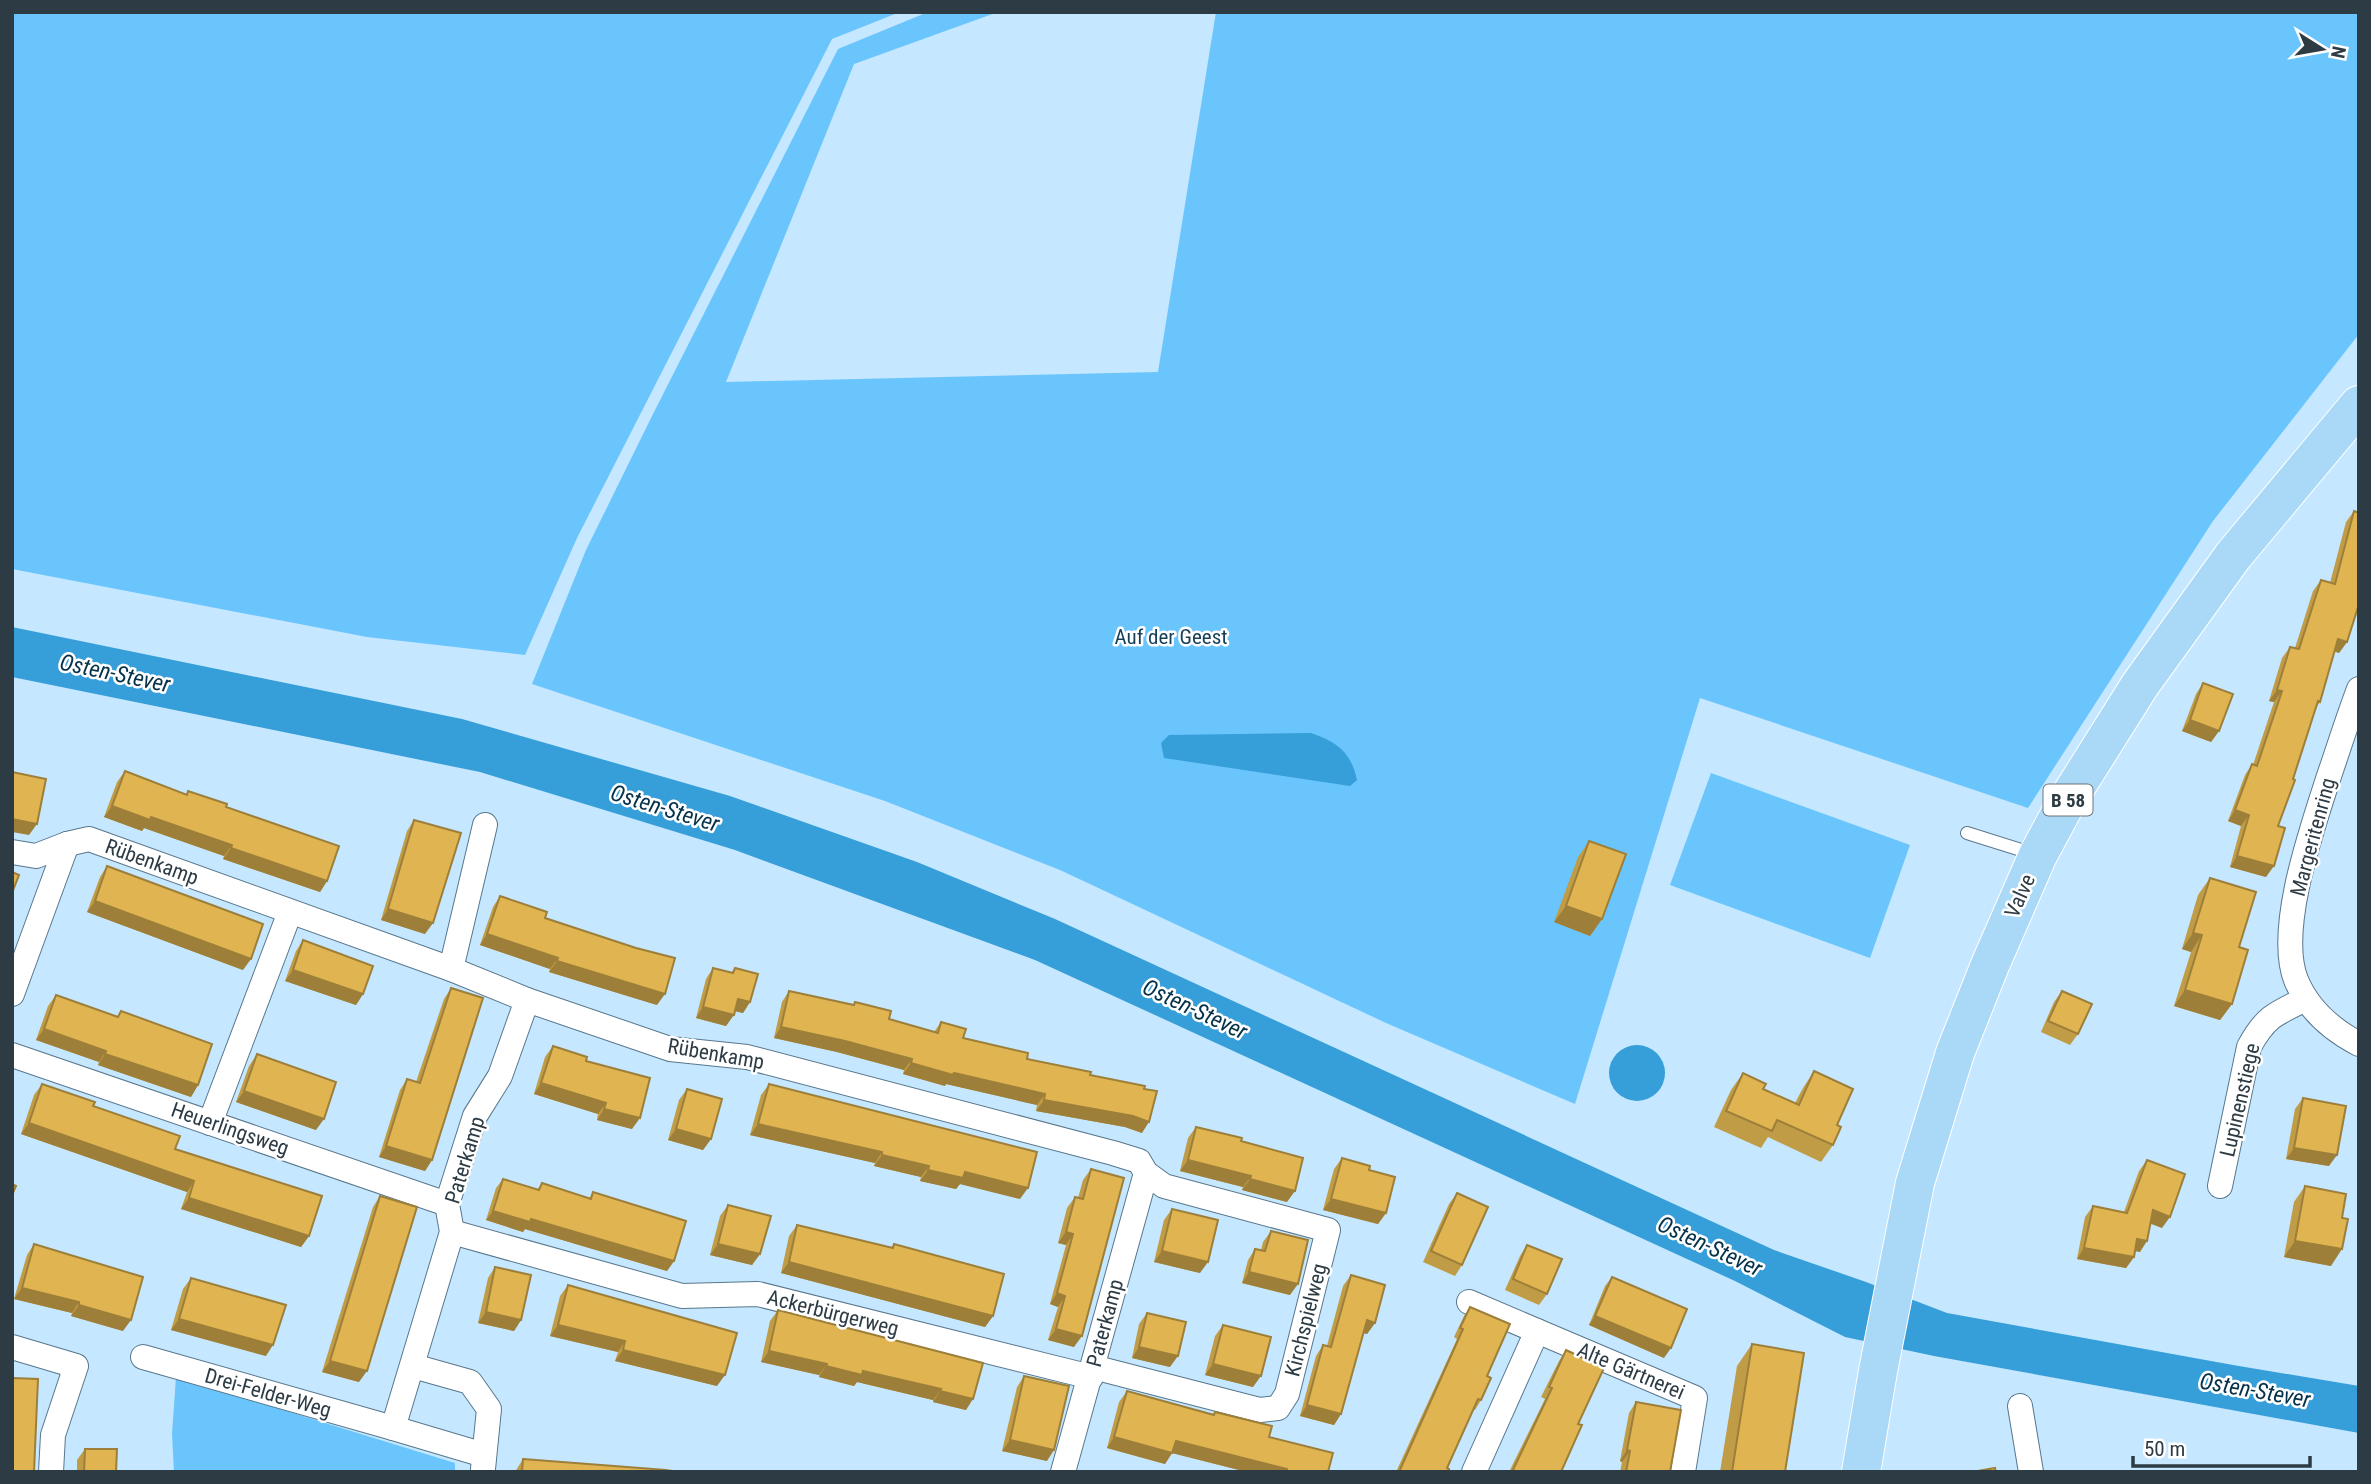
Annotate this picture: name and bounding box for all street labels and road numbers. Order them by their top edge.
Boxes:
street label: Margeritenring [2286,775,2340,899]
road number: B 58 [2044,785,2092,816]
street label: Rübenkamp [102,834,202,890]
street label: Valve [2000,870,2040,921]
street label: Rübenkamp [666,1034,766,1074]
street label: Lupinenstiege [2215,1041,2265,1159]
street label: Heuerlingsweg [168,1098,292,1160]
street label: Paterkamp [440,1114,490,1206]
street label: Kirchspielweg [1280,1261,1332,1379]
street label: Paterkamp [1082,1277,1128,1369]
street label: Ackerbürgerweg [765,1285,901,1341]
street label: Alte Gärtnerei [1574,1338,1688,1404]
street label: Drei-Felder-Weg [202,1363,334,1423]

